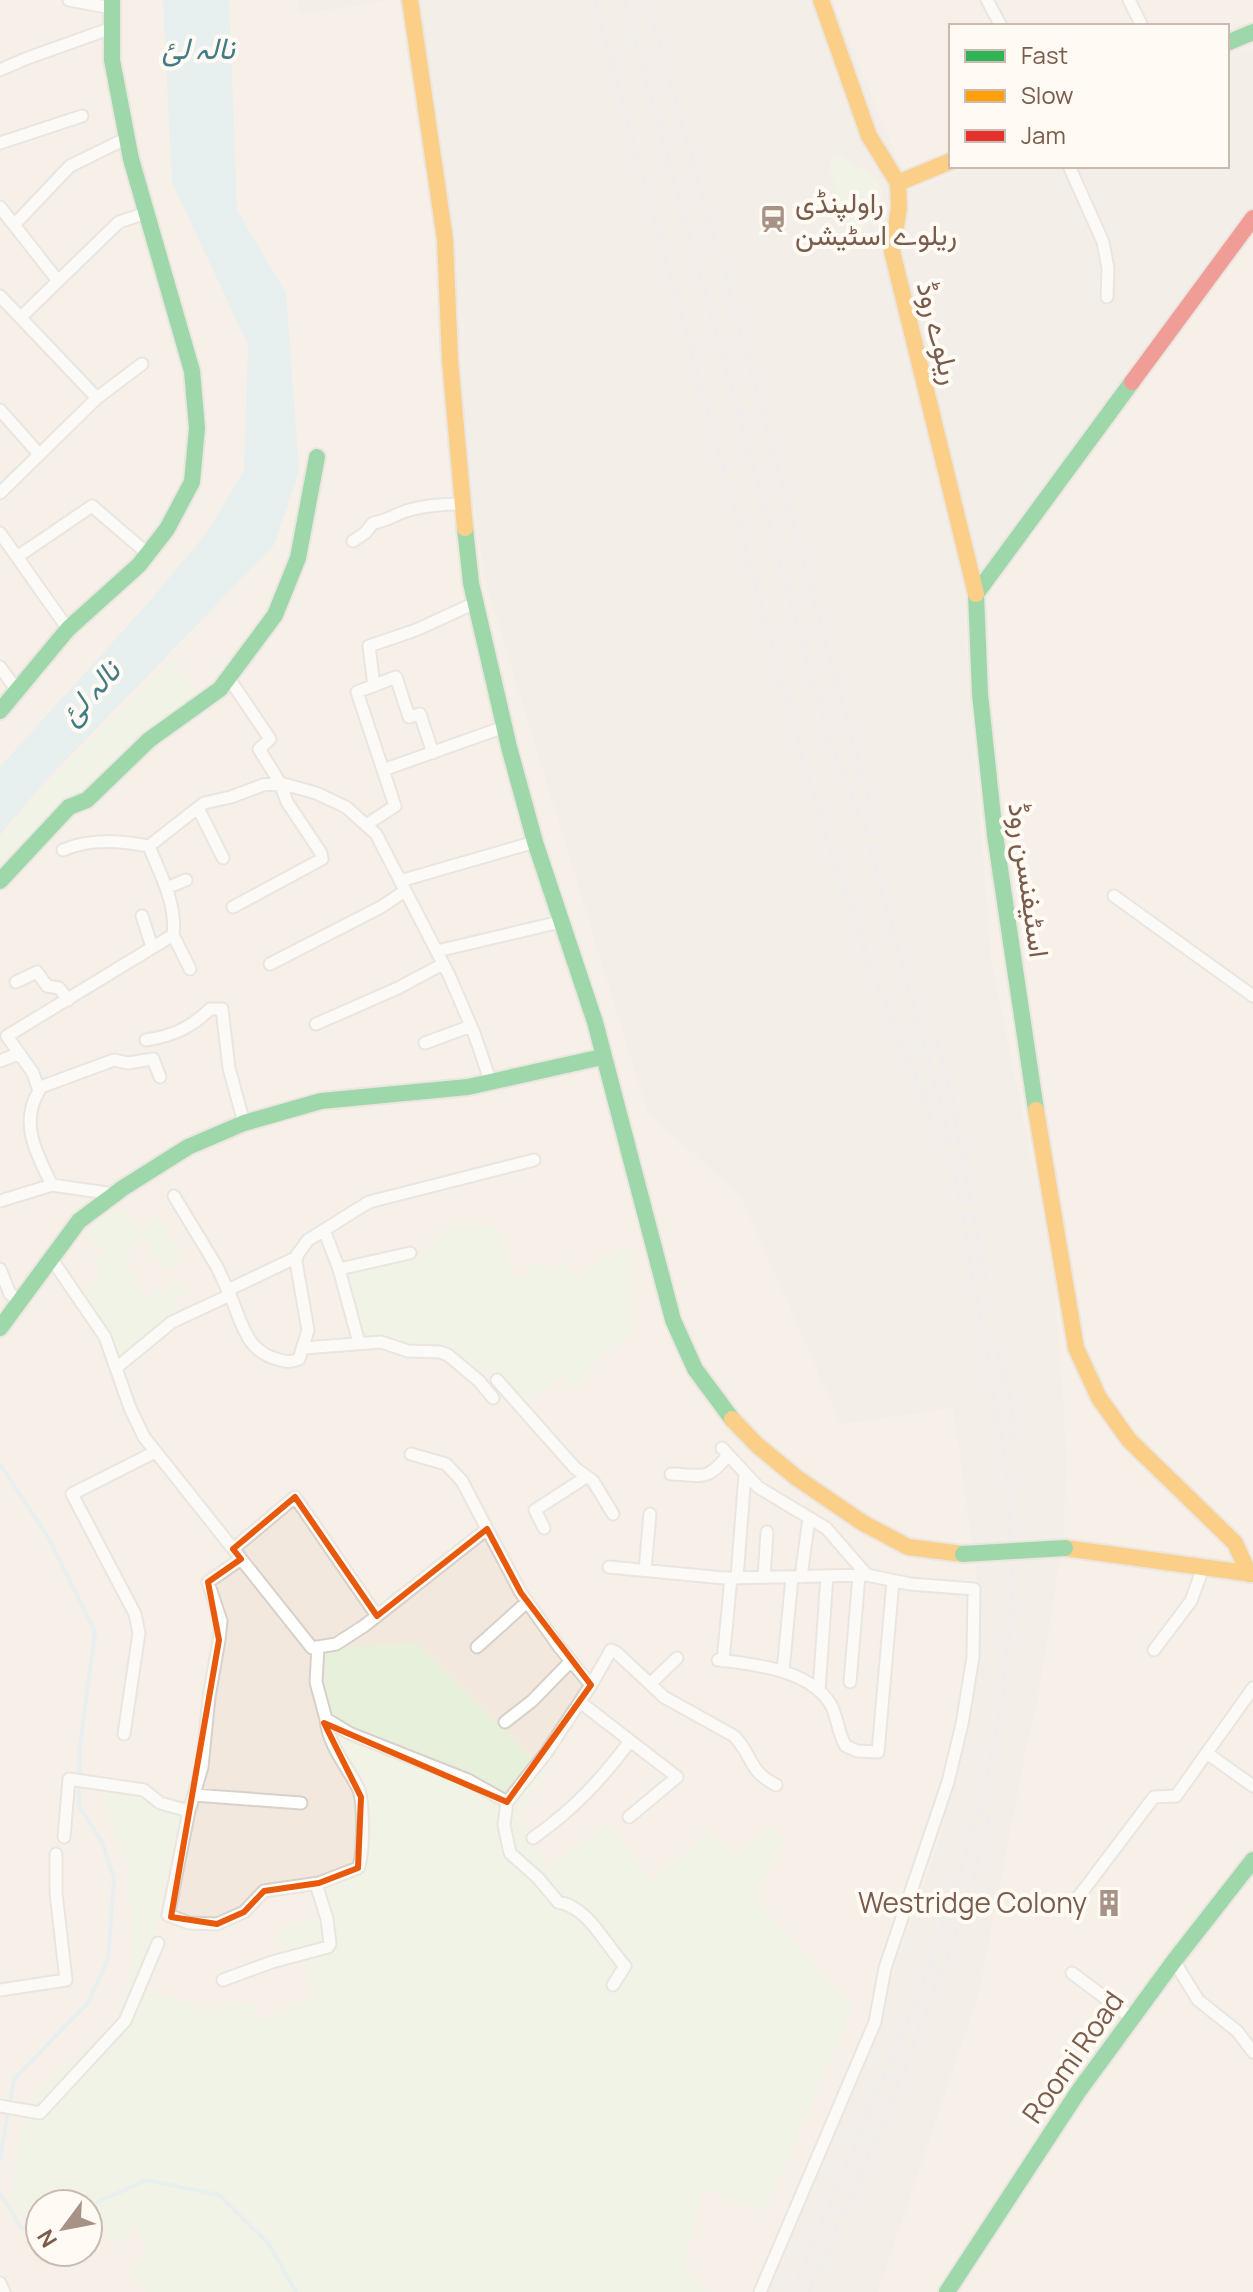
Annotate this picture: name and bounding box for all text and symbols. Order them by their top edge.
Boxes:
legend [949,24,1229,168]
water label: نالہ لئ [161,27,236,68]
text: Fast [1021,38,1068,71]
text: Slow [1021,78,1074,111]
text: Jam [1021,118,1066,151]
place label: راولپنڈی ریلوے اسٹیشن [795,183,957,253]
station icon: راولپنڈی ریلوے اسٹیشن [758,204,788,234]
street label: ریلوے روڈ [909,277,971,388]
water label: نالہ لئ [49,650,130,733]
street label: اسٹیفنسن روڈ [1000,800,1060,960]
place label: Westridge Colony [858,1883,1087,1921]
building icon: Westridge Colony [1094,1888,1124,1918]
street label: Roomi Road [1013,1983,1132,2130]
north arrow [24,2188,104,2268]
text: N [30,2224,64,2253]

